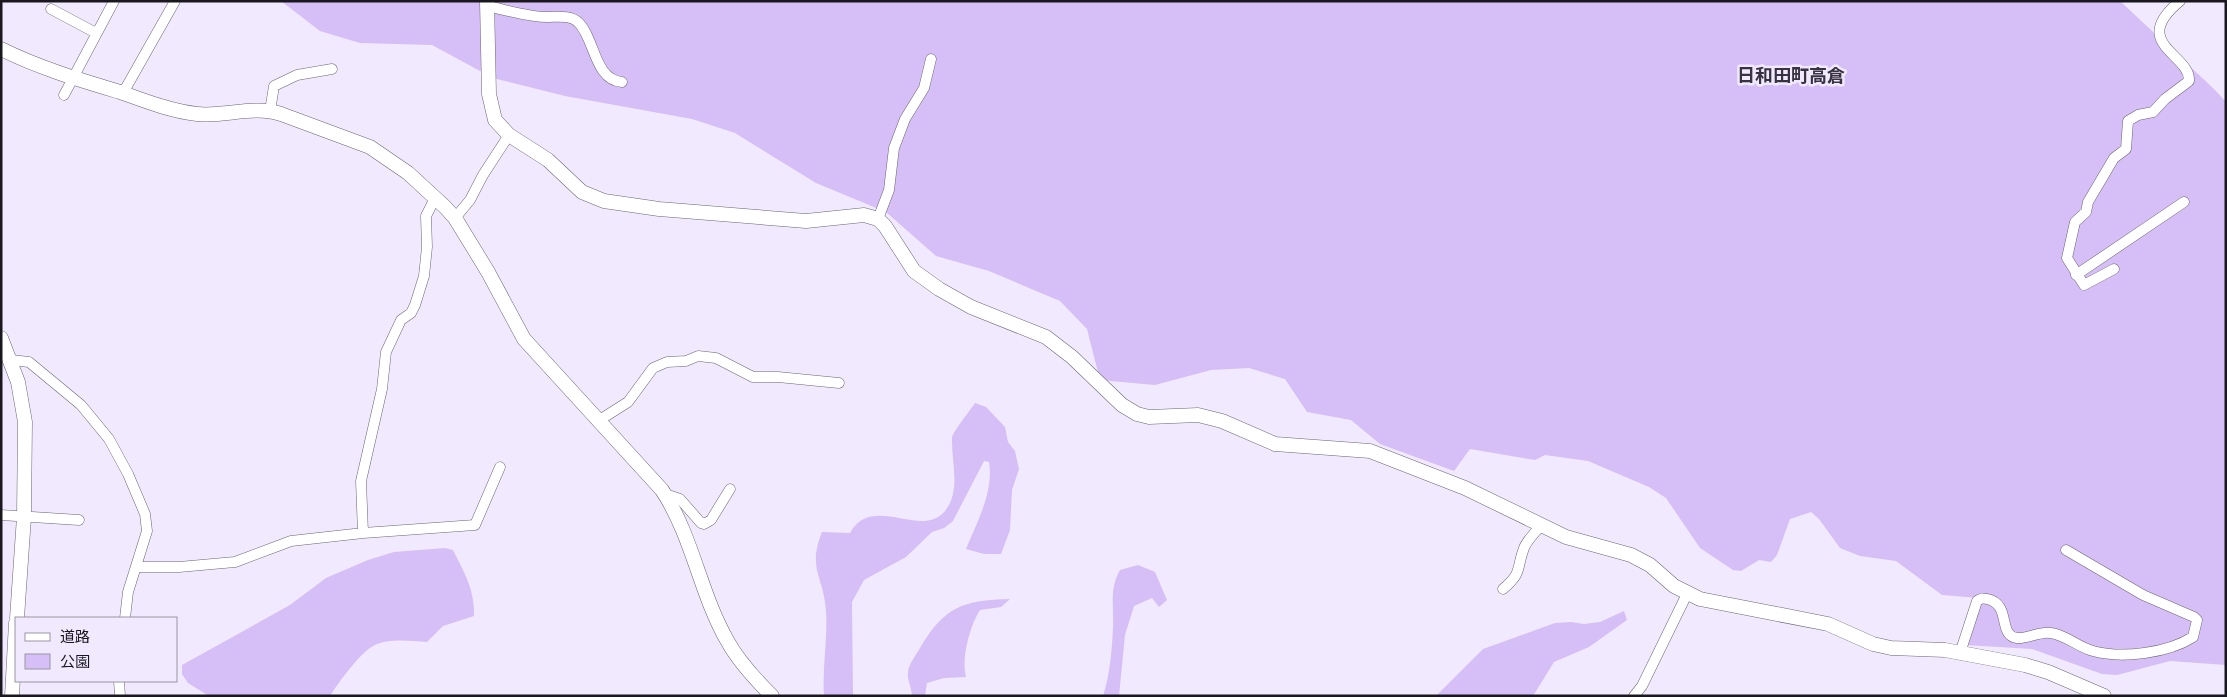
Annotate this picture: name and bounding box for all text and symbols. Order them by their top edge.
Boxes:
district label: 日和田町高倉 [1737,65,1845,86]
legend [15,617,178,682]
text: 道路 [60,628,90,645]
text: 公園 [60,653,90,670]

